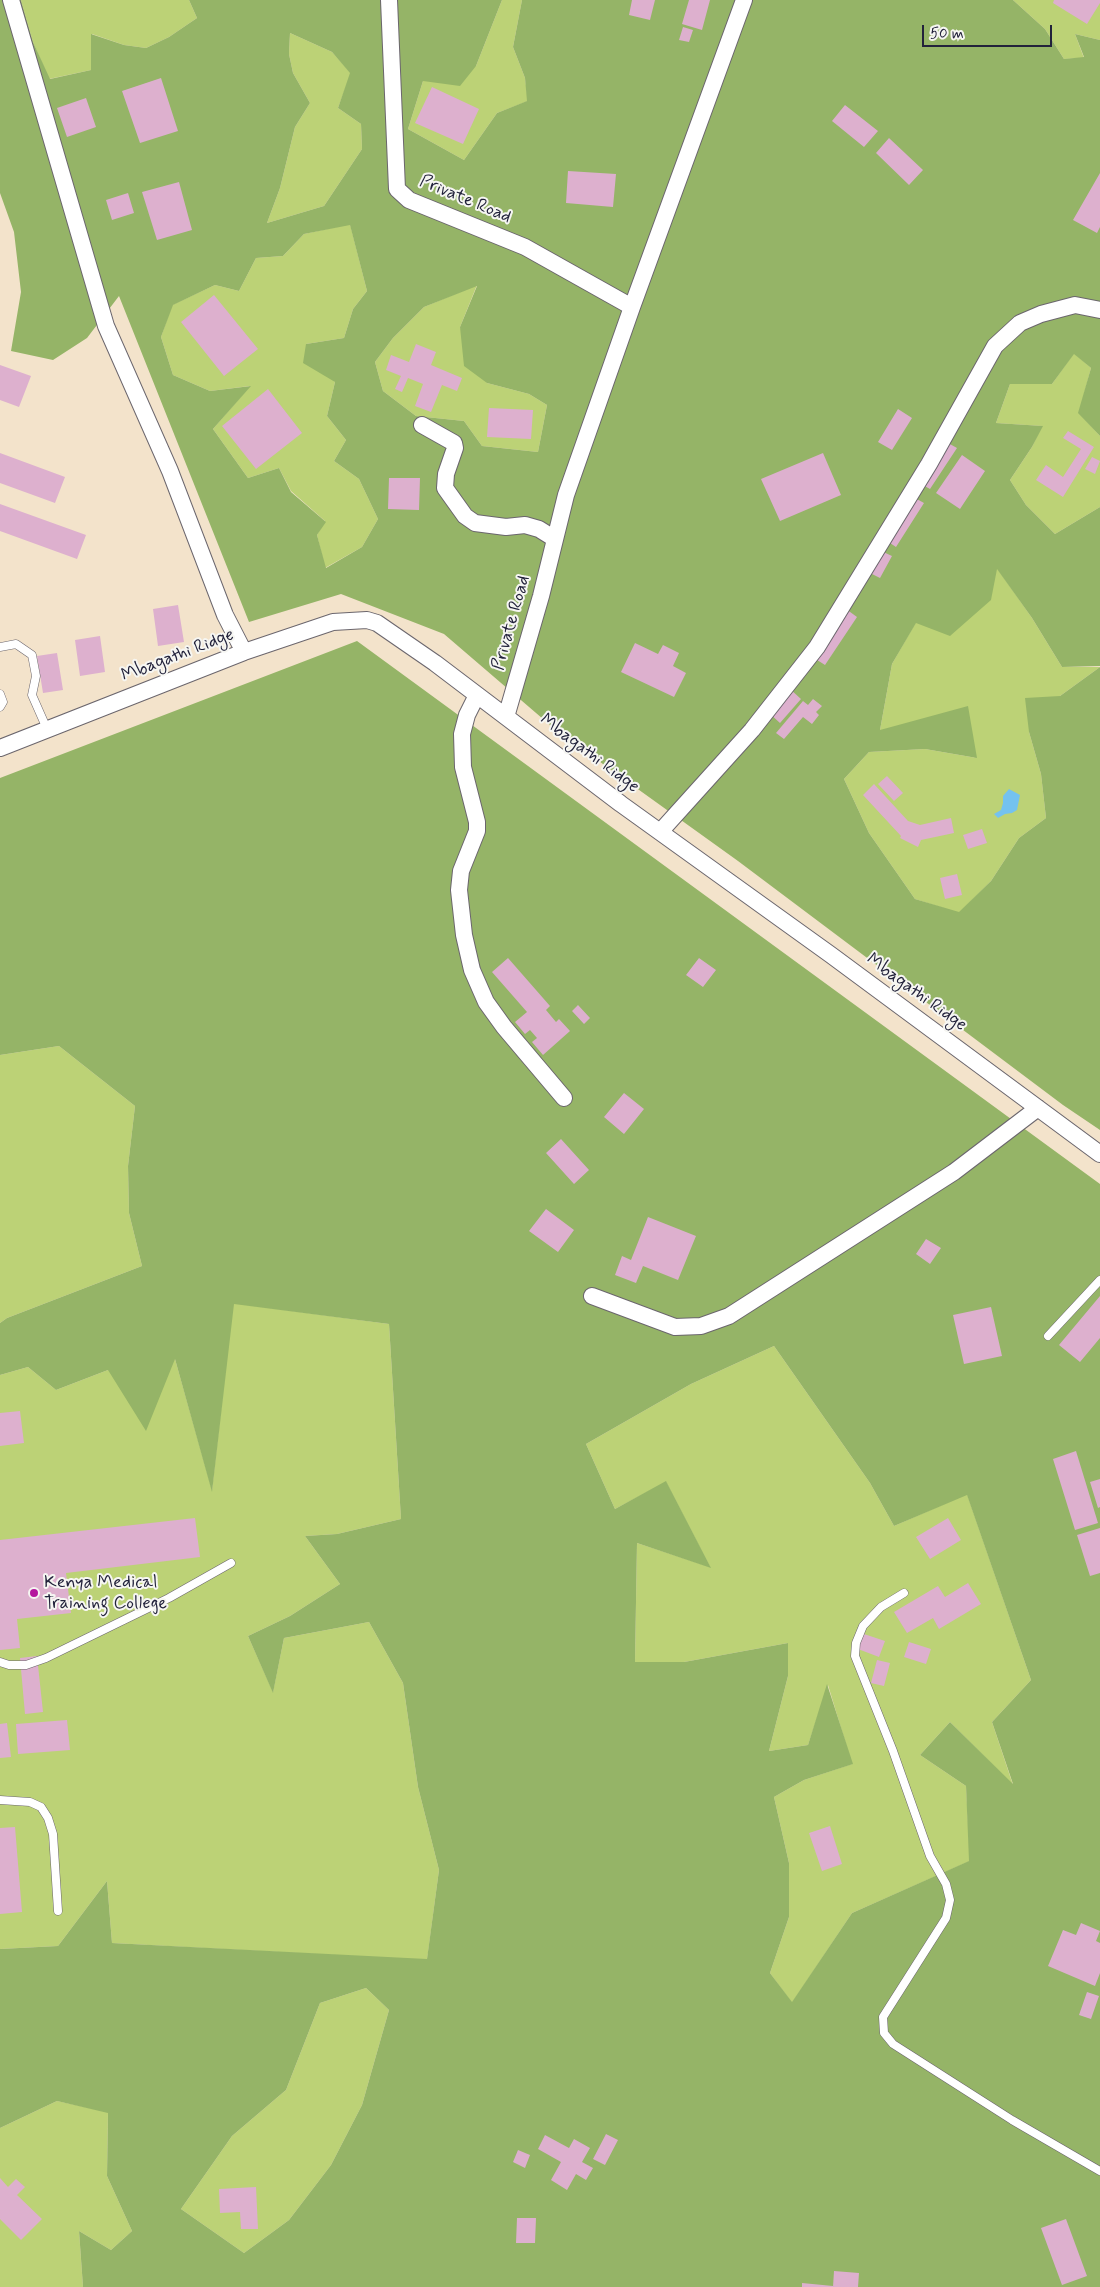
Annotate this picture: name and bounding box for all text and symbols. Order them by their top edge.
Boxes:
scale bar [925,15,1055,47]
text: 50 m [930,24,964,44]
street label: Private Road [416,171,514,229]
street label: Private Road [488,573,536,673]
street label: Mbagathi Ridge [119,625,237,687]
street label: Mbagathi Ridge [535,710,643,798]
street label: Mbagathi Ridge [862,949,970,1037]
place label: Kenya Medical Training College [44,1572,167,1615]
marker: Kenya Medical Training College [28,1587,40,1599]

